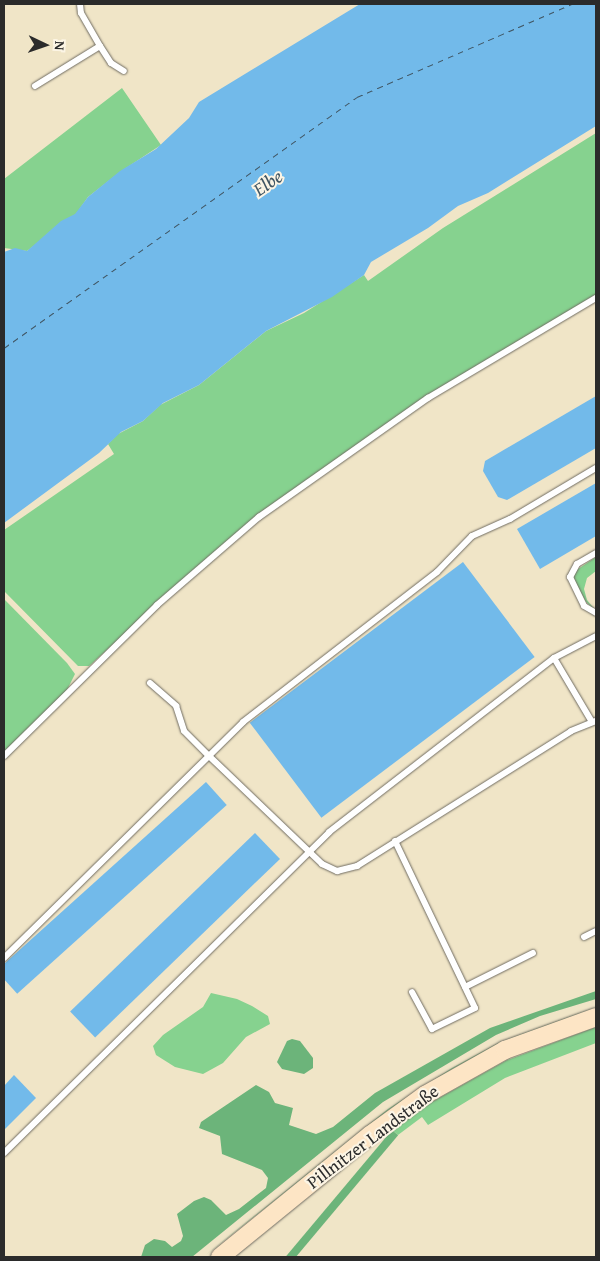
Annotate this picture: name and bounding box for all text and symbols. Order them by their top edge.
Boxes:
north arrow [20,20,70,70]
text: N [50,41,70,51]
water label: Elbe [249,165,287,201]
street label: Pillnitzer Landstraße [303,1080,443,1194]

